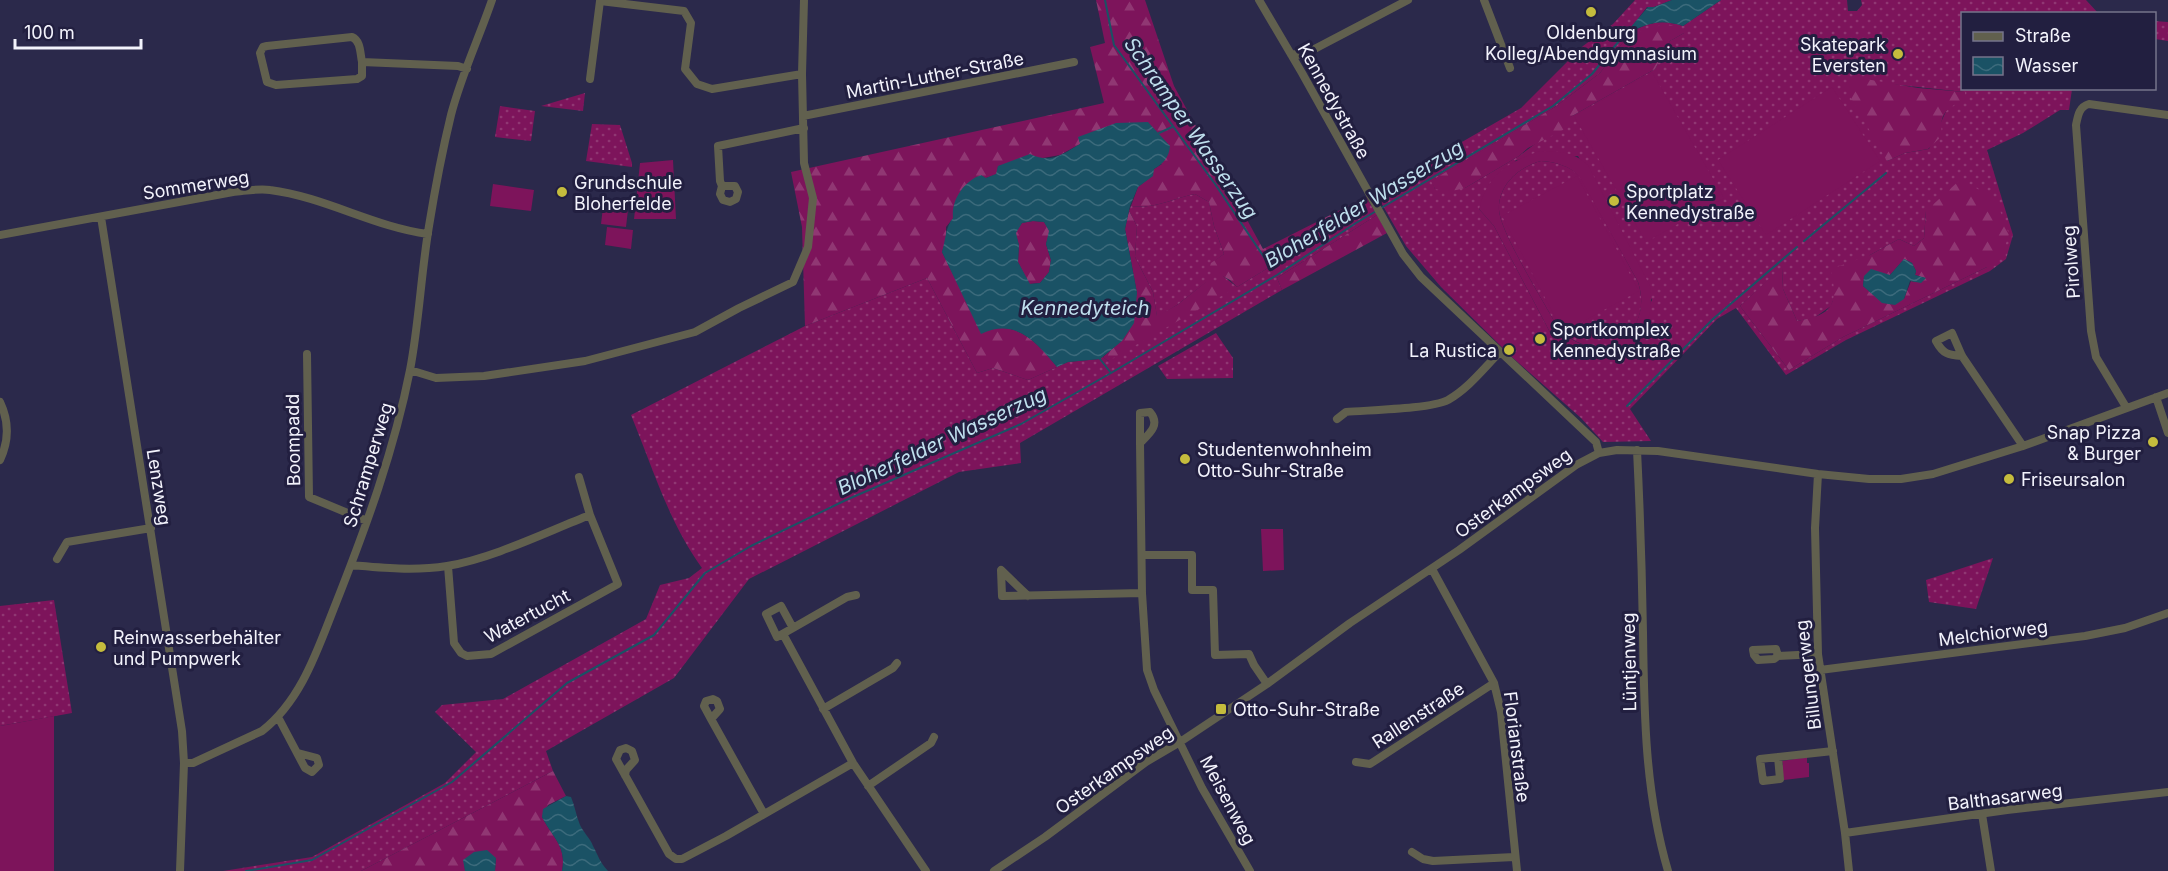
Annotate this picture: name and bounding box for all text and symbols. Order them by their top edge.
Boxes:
marker: Oldenburg Kolleg/Abendgymnasium [1584,5,1598,19]
scale bar [15,12,141,50]
legend [1961,12,2156,90]
text: 100 m [24,22,75,43]
place label: Oldenburg Kolleg/Abendgymnasium [1485,22,1697,64]
text: Straße [2015,25,2071,46]
water label: Schramper Wasserzug [1119,33,1263,223]
place label: Skatepark Eversten [1800,34,1886,76]
street label: Kennedystraße [1294,40,1374,162]
street label: Martin-Luther-Straße [844,47,1026,103]
marker: Skatepark Eversten [1891,47,1905,61]
text: Wasser [2015,55,2078,76]
water label: Bloherfelder Wasserzug [1260,135,1468,273]
street label: Sommerweg [141,166,251,204]
place label: Grundschule Bloherfelde [574,172,682,214]
place label: Sportplatz Kennedystraße [1626,181,1755,223]
marker: Grundschule Bloherfelde [555,185,569,199]
marker: Sportplatz Kennedystraße [1607,194,1621,208]
street label: Pirolweg [2058,225,2084,299]
water label: Kennedyteich [1020,296,1150,320]
place label: Sportkomplex Kennedystraße [1552,319,1681,361]
marker: Sportkomplex Kennedystraße [1533,332,1547,346]
place label: La Rustica [1409,340,1497,361]
marker: La Rustica [1502,343,1516,357]
water label: Bloherfelder Wasserzug [834,382,1050,500]
street label: Boompadd [282,394,304,486]
street label: Schramperweg [339,400,397,530]
place label: Snap Pizza & Burger [2047,422,2141,464]
marker: Snap Pizza & Burger [2146,435,2160,449]
place label: Studentenwohnheim Otto-Suhr-Straße [1197,439,1372,481]
street label: Osterkampsweg [1451,444,1575,542]
street label: Lenzweg [143,447,175,527]
marker: Studentenwohnheim Otto-Suhr-Straße [1178,452,1192,466]
place label: Friseursalon [2021,469,2125,490]
marker: Friseursalon [2002,472,2016,486]
street label: Watertucht [481,585,573,647]
street label: Lüntjenweg [1618,612,1640,712]
street label: Melchiorweg [1937,616,2049,650]
street label: Billungerweg [1791,619,1825,731]
place label: Reinwasserbehälter und Pumpwerk [113,627,281,669]
marker: Reinwasserbehälter und Pumpwerk [94,640,108,654]
street label: Rallenstraße [1368,678,1468,752]
street label: Florianstraße [1500,690,1534,804]
place label: Otto-Suhr-Straße [1233,699,1380,720]
marker: Otto-Suhr-Straße [1214,702,1228,716]
street label: Osterkampsweg [1051,722,1177,818]
street label: Meisenweg [1196,752,1260,848]
street label: Balthasarweg [1946,780,2064,814]

